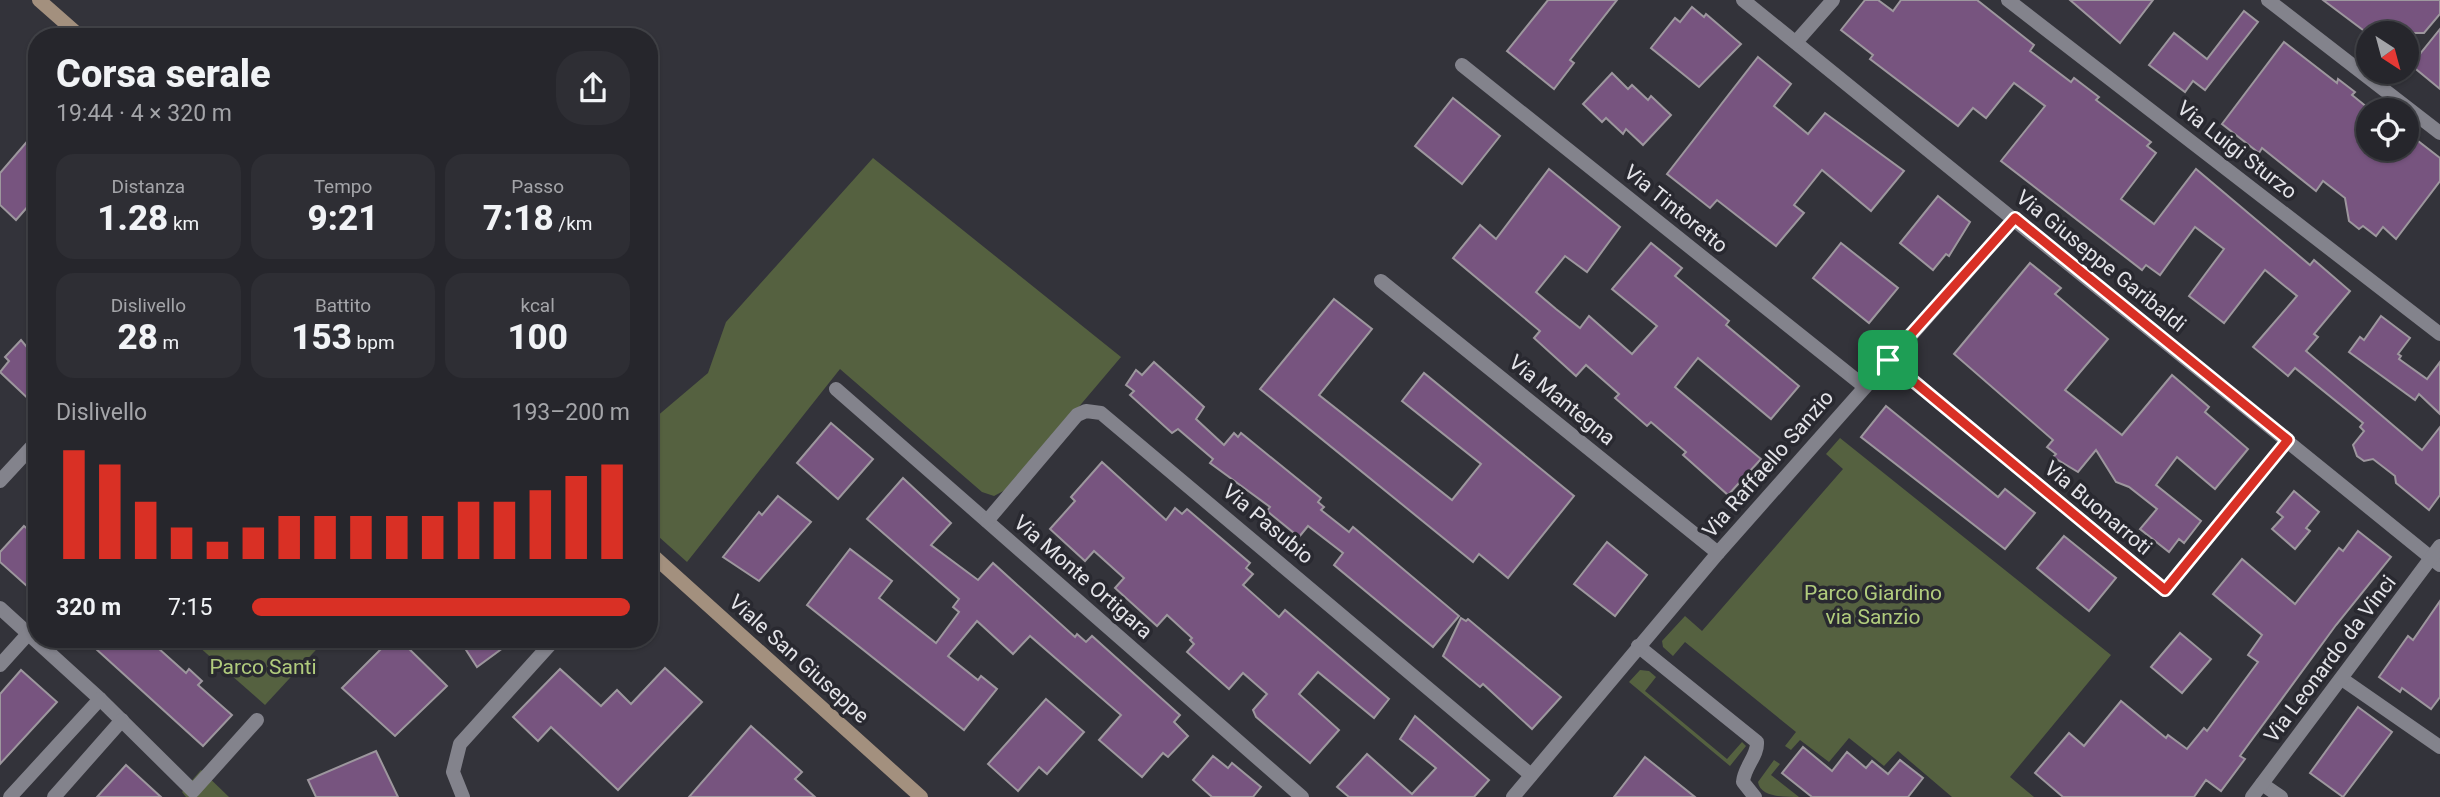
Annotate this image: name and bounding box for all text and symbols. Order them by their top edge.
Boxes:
north arrow [2356,21,2418,84]
map controls [2356,21,2419,161]
button: share [556,51,630,125]
text: Corsa serale [56,52,271,96]
street label: Via Luigi Sturzo [2172,96,2302,204]
button: locate [2356,98,2419,161]
text: 19:44 · 4 × 320 m [56,100,232,127]
street label: Via Tintoretto [1619,160,1733,258]
text: Distanza [111,175,185,198]
text: Tempo [314,175,372,198]
text: Passo [511,175,564,198]
street label: Via Giuseppe Garibaldi [2011,185,2191,337]
text: 1.28 [97,198,168,239]
text: 9:21 [308,198,378,239]
text: 7:18 [483,198,554,239]
text: km [168,212,199,235]
text: /km [554,212,592,235]
text: Dislivello [111,294,186,317]
text: Battito [315,294,371,317]
text: kcal [520,294,555,317]
text: 28 [117,317,158,358]
text: 153 [291,317,352,358]
text: 100 [507,317,568,358]
pin [1858,330,1918,390]
text: m [158,331,179,354]
text: bpm [352,331,395,354]
icon: arrive [1869,341,1907,379]
street label: Via Mantegna [1504,350,1620,450]
street label: Via Raffaello Sanzio [1698,386,1838,542]
text: Dislivello [56,399,147,426]
text: 193–200 m [511,399,630,426]
street label: Via Buonarroti [2039,456,2157,560]
street label: Via Pasubio [1218,479,1318,569]
street label: Via Monte Ortigara [1009,510,1157,644]
street label: Via Leonardo da Vinci [2259,571,2401,747]
park label: Parco Giardino via Sanzio [1804,581,1942,629]
street label: Viale San Giuseppe [724,590,874,728]
text: 320 m [56,594,121,621]
text: 7:15 [168,594,212,621]
park label: Parco Santi [209,655,317,679]

